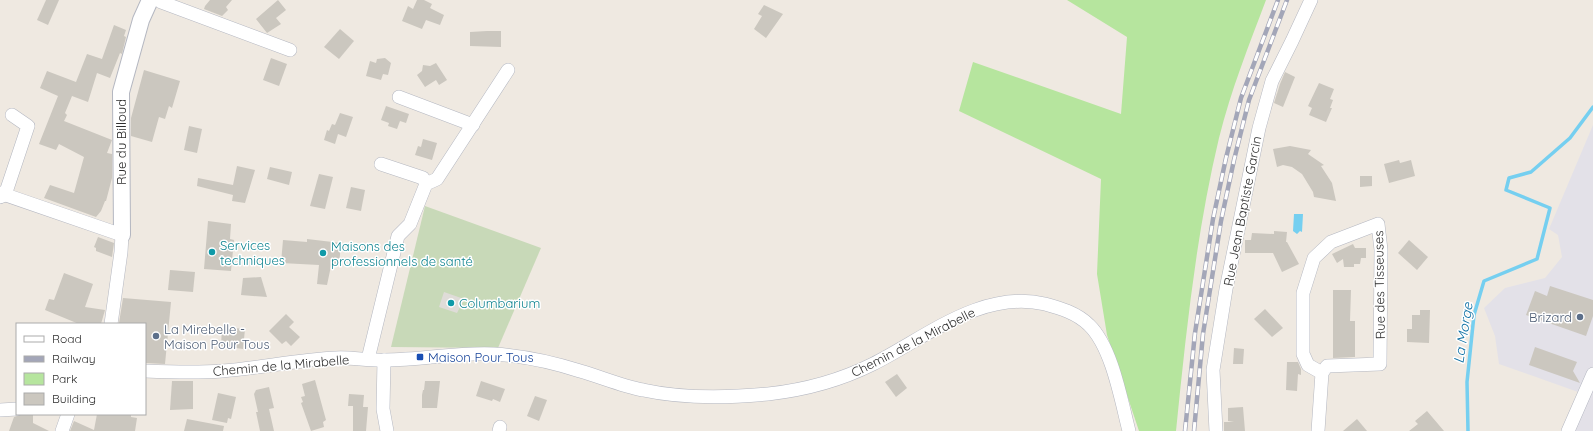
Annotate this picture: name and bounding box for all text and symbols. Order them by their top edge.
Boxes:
street label: Rue du Billoud [113,99,129,185]
street label: Rue Jean Baptiste Garcin [1220,135,1264,287]
street label: Rue des Tisseuses [1370,230,1388,340]
place label: Services techniques [220,237,285,268]
place label: Maisons des professionnels de santé [331,238,473,269]
marker: Services techniques [207,247,217,257]
marker: Maisons des professionnels de santé [318,248,328,258]
place label: Columbarium [459,295,540,311]
marker: Columbarium [446,298,456,308]
water label: La Morge [1449,300,1477,365]
street label: Chemin de la Mirabelle [848,304,978,380]
place label: Brizard [1529,309,1572,325]
marker: Brizard [1575,312,1585,322]
place label: La Mirebelle - Maison Pour Tous [164,321,269,352]
legend [16,323,146,415]
text: Road [52,331,82,346]
marker: La Mirebelle - Maison Pour Tous [151,331,161,341]
place label: Maison Pour Tous [428,349,533,365]
text: Railway [52,351,96,366]
street label: Chemin de la Mirabelle [212,351,350,379]
marker: Maison Pour Tous [415,352,425,362]
text: Park [52,371,77,386]
text: Building [52,391,96,406]

